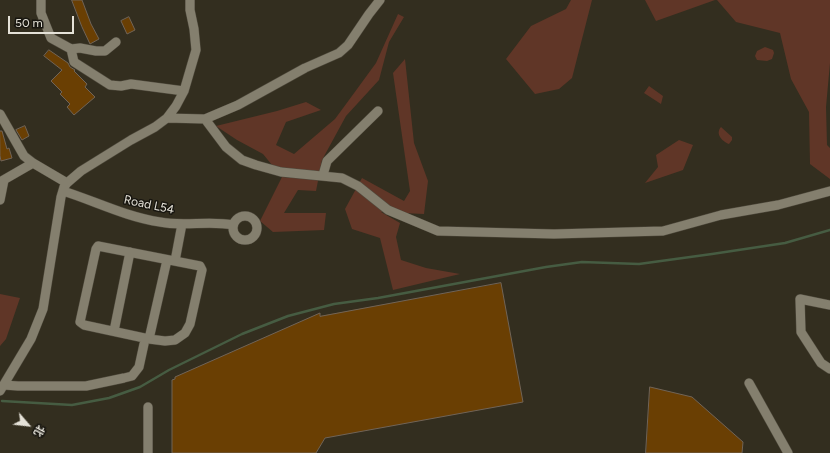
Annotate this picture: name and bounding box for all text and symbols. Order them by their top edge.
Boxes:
scale bar [10,8,76,34]
text: 50 m [15,16,43,30]
street label: Road L54 [122,193,176,217]
north arrow [8,405,48,445]
text: 北 [31,423,47,439]

